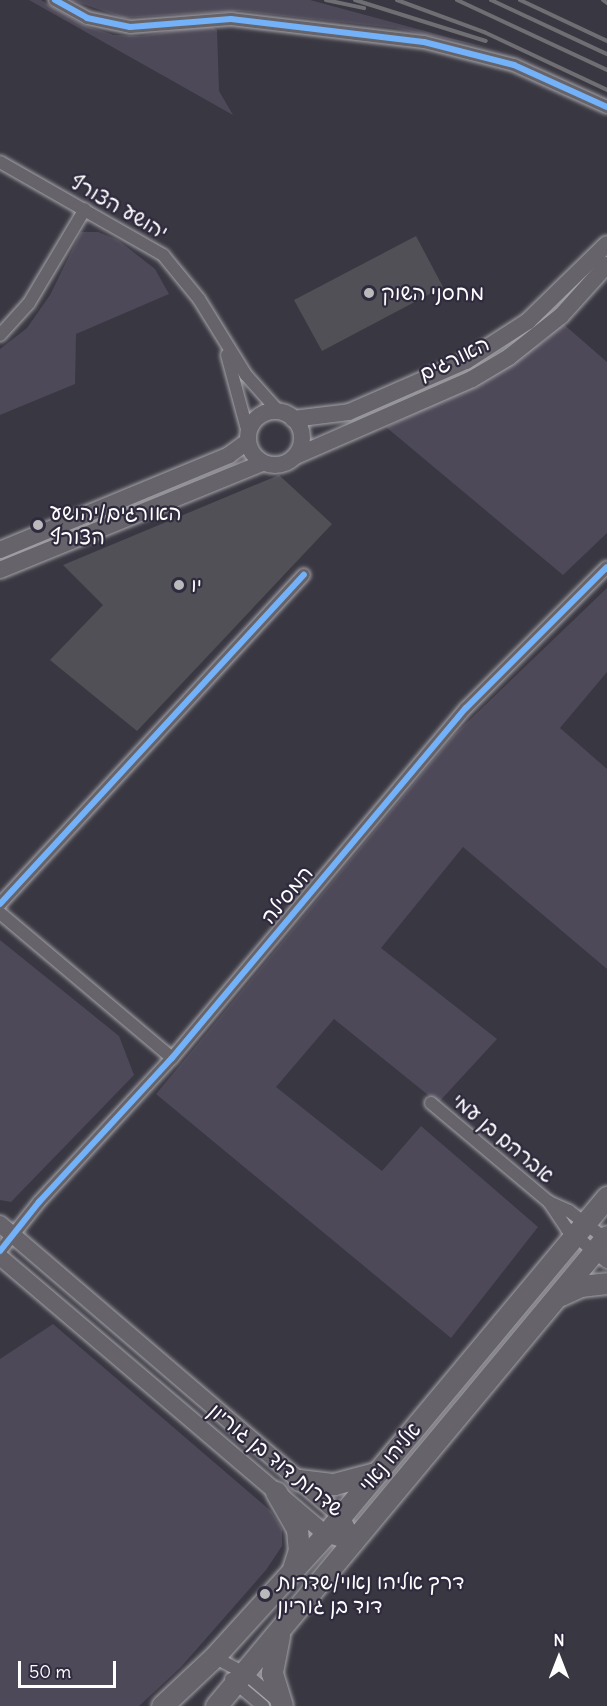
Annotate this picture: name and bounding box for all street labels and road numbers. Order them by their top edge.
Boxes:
street label: יהושע הצורף [66,169,172,245]
street label: האורגים [415,331,493,387]
street label: המסילה [255,861,319,929]
street label: אברהם בן עמי [447,1088,559,1188]
street label: שדרות דוד בן גוריון [204,1398,348,1522]
street label: אליהו נאוי [354,1417,426,1497]

